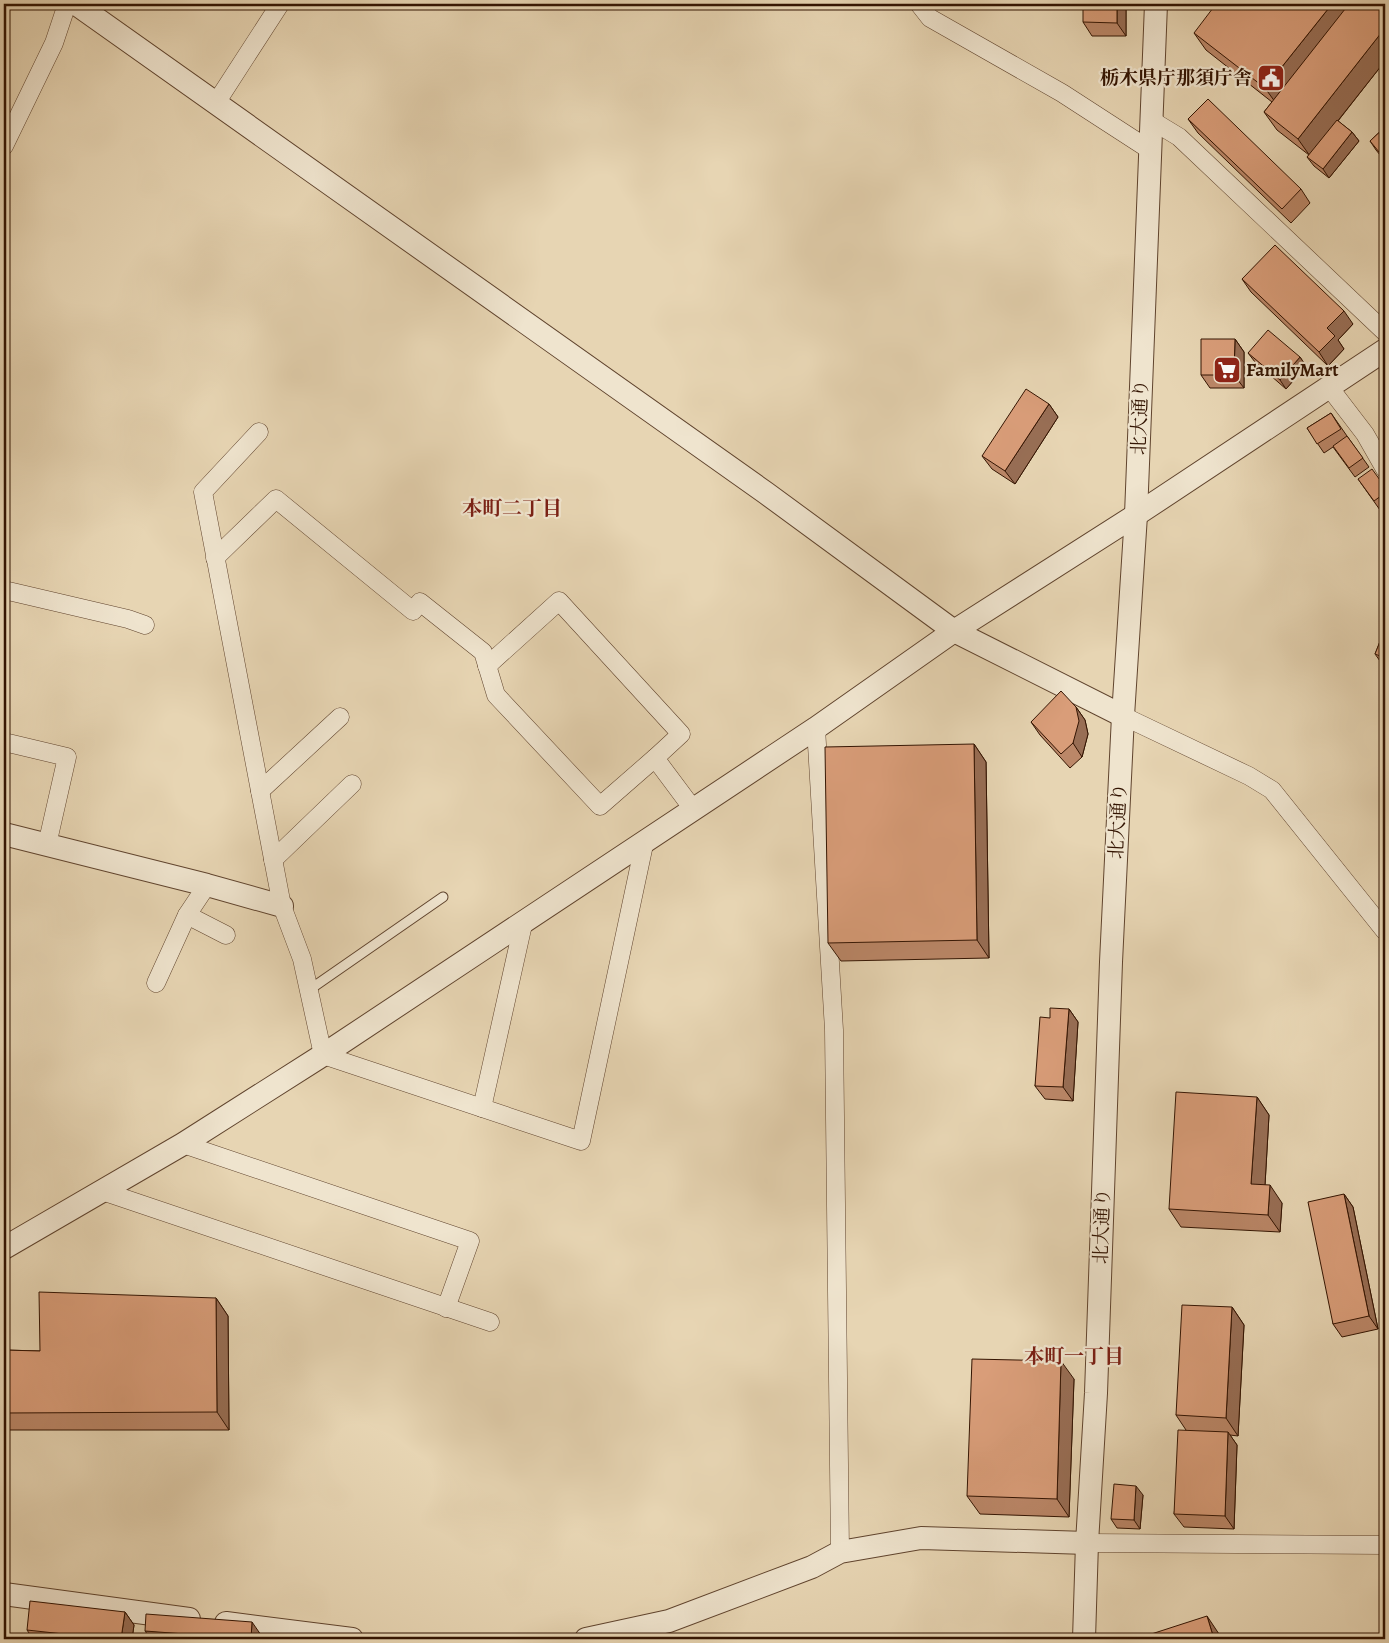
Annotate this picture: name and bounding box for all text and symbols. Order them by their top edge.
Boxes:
public building icon: 栃木県庁那須庁舎 [1256,63,1286,93]
place label: 栃木県庁那須庁舎 [1100,65,1252,91]
supermarket icon: FamilyMart [1212,355,1242,385]
place label: FamilyMart [1246,357,1339,383]
street label: 北大通り [1126,379,1154,455]
district label: 本町二丁目 [462,495,562,522]
street label: 北大通り [1103,782,1133,860]
street label: 北大通り [1088,1188,1116,1264]
district label: 本町一丁目 [1024,1343,1124,1370]

